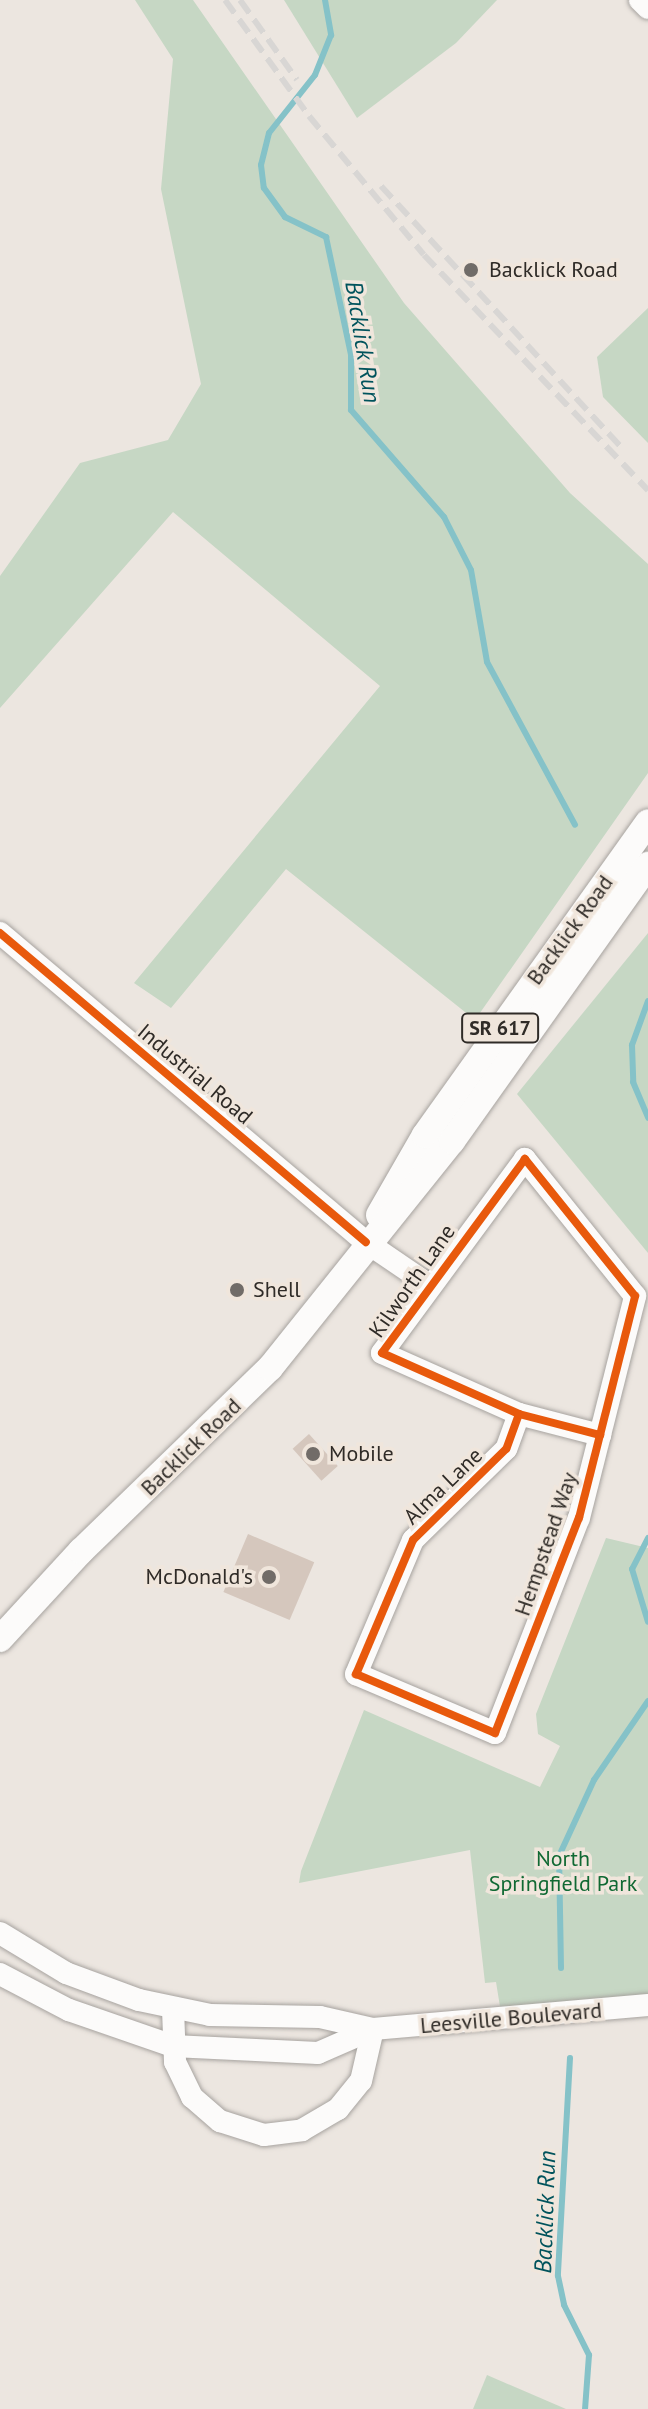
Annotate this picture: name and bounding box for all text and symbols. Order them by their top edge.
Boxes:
place label: Backlick Road [489,257,618,283]
marker: Backlick Road [460,259,482,281]
water label: Backlick Run [339,279,387,405]
street label: Backlick Road [521,870,619,990]
road number: SR 617 [460,1012,540,1044]
street label: Industrial Road [132,1018,258,1130]
street label: Kilworth Lane [363,1219,461,1343]
place label: Shell [253,1277,301,1303]
marker: Shell [228,1281,246,1299]
street label: Backlick Road [135,1393,247,1501]
place label: Mobile [329,1441,394,1467]
street label: Alma Lane [398,1442,488,1530]
marker: Mobile [304,1445,322,1463]
street label: Hempstead Way [509,1469,583,1619]
place label: McDonald's [146,1564,253,1590]
marker: McDonald's [260,1568,278,1586]
park label: North Springfield Park [489,1845,637,1896]
street label: Leesville Boulevard [419,1997,603,2039]
water label: Backlick Run [528,2150,562,2274]

